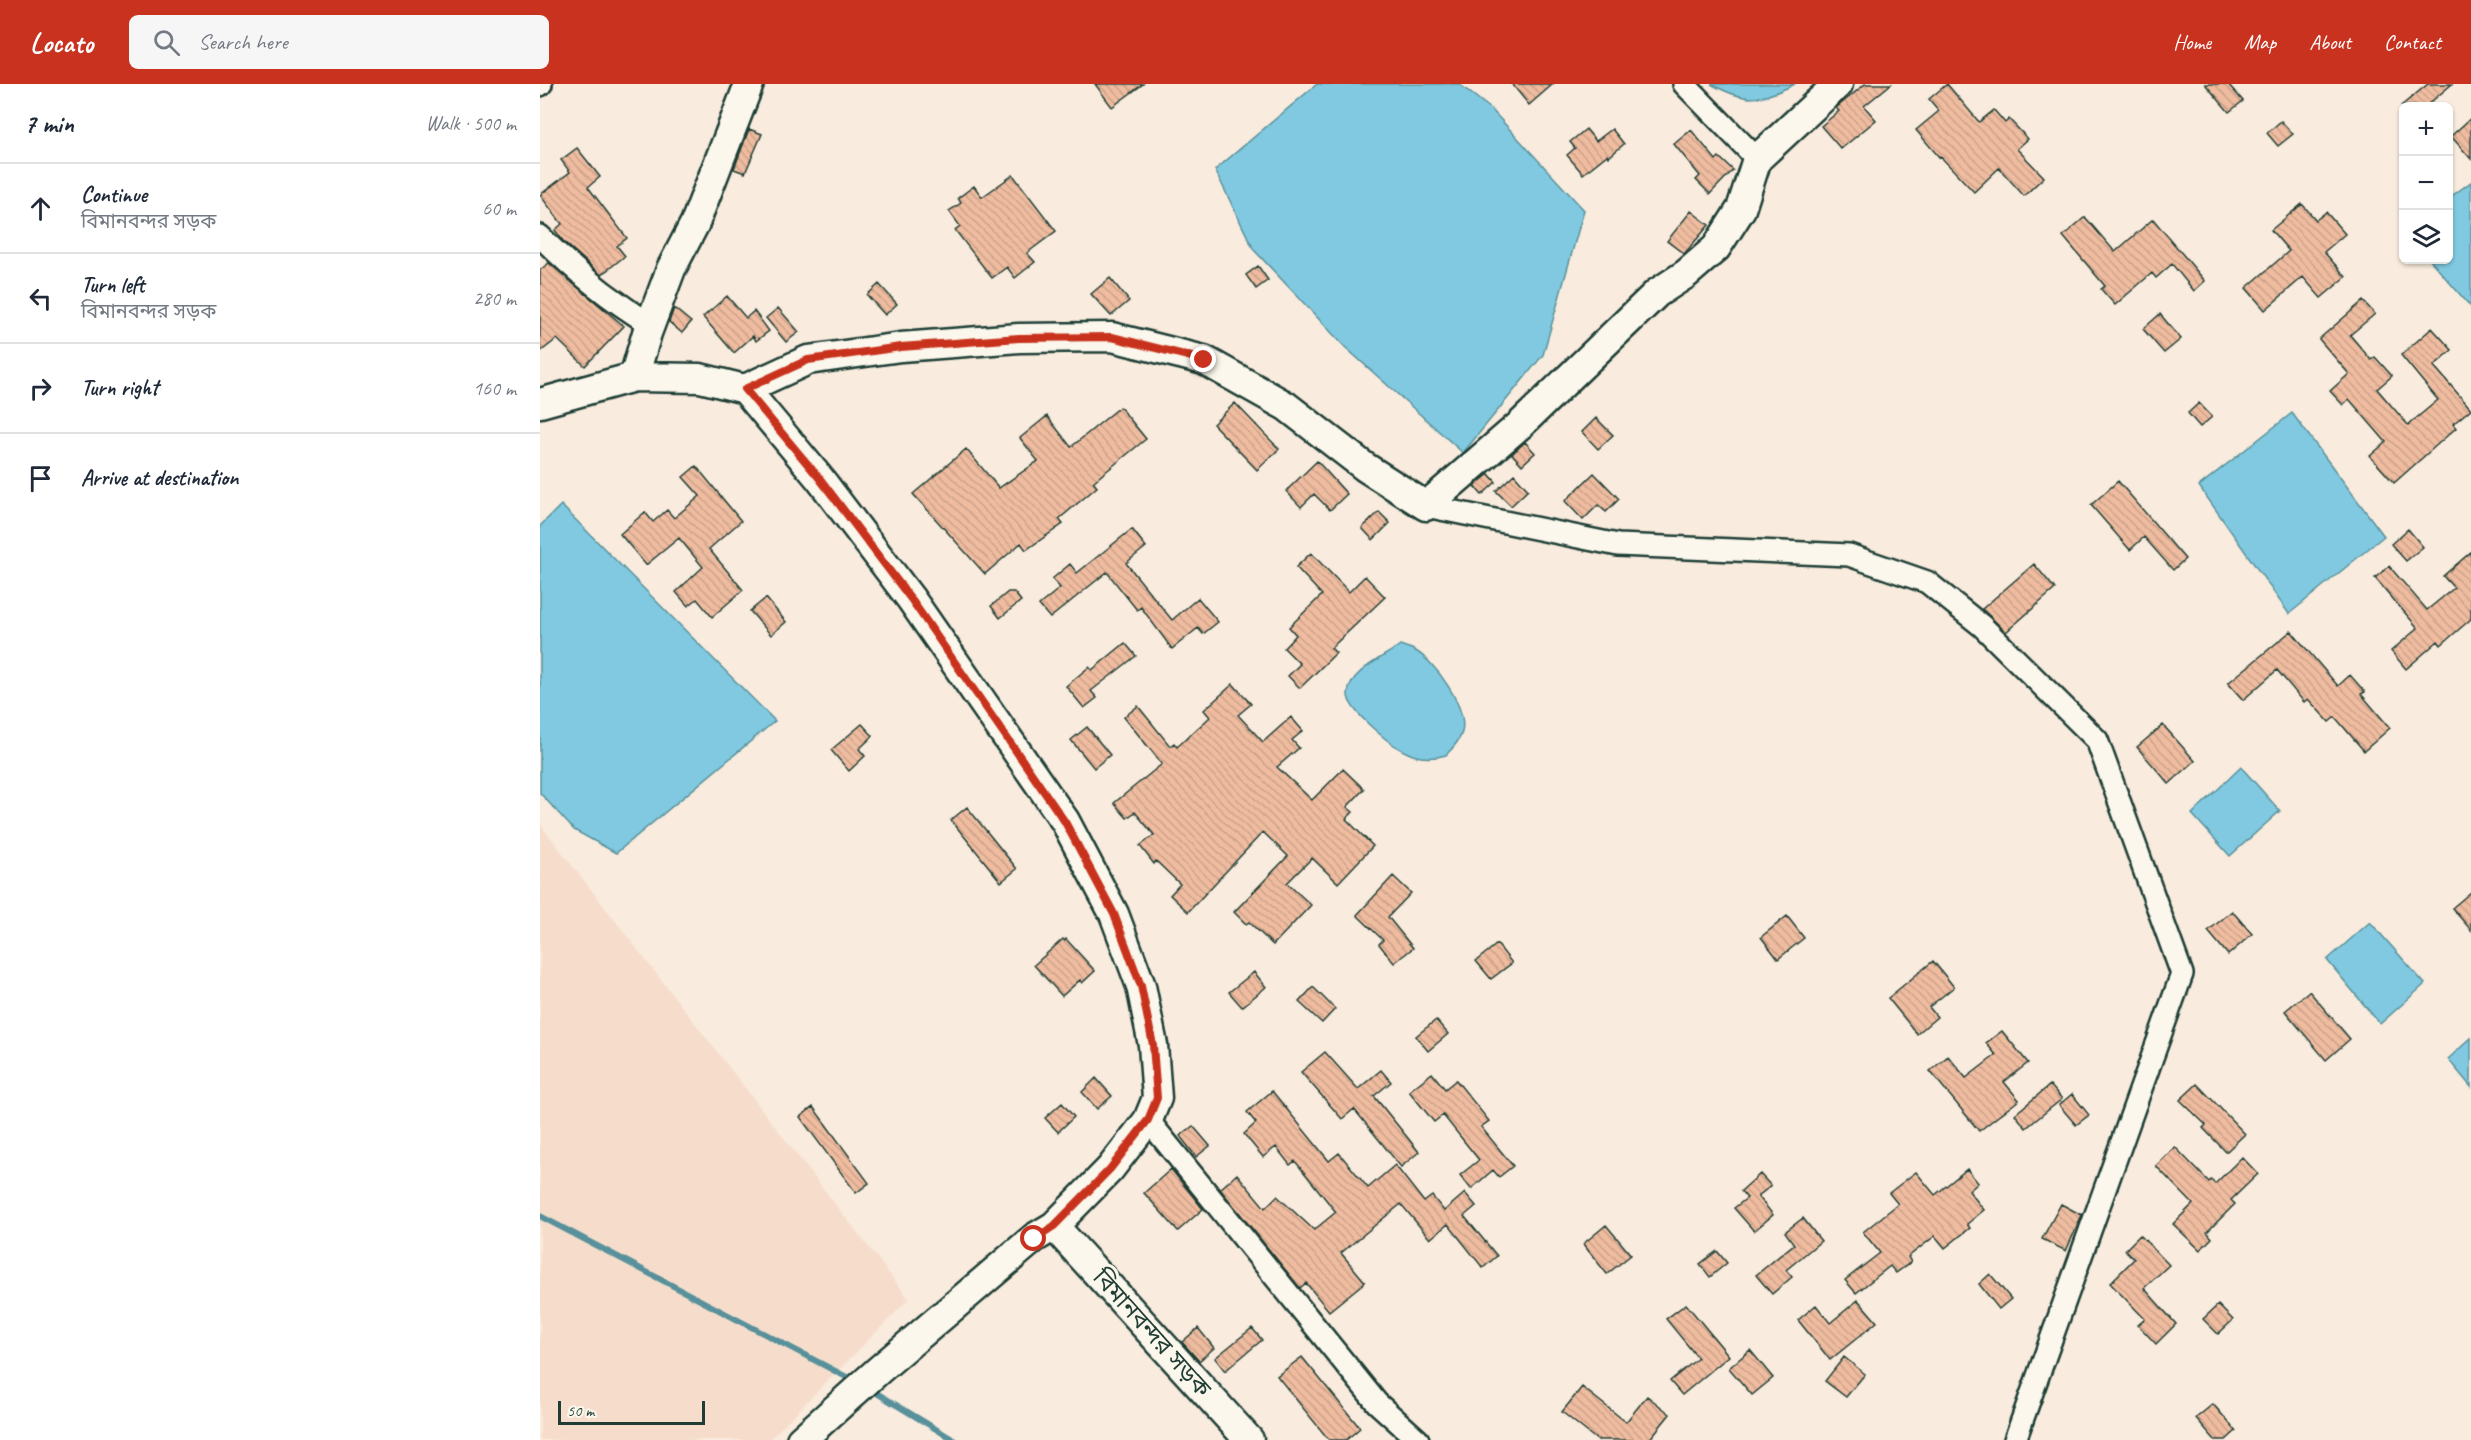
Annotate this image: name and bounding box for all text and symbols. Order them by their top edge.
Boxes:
search box [129,15,549,69]
text: Locato [30,25,93,60]
icon: search [150,26,183,59]
text: Search here [198,28,288,56]
text: Home [2173,29,2211,55]
text: Map [2244,29,2276,55]
text: About [2309,29,2351,55]
text: Contact [2384,29,2441,55]
map controls [2399,102,2453,264]
button: + [2399,102,2453,156]
text: 7 min [24,107,74,140]
text: Walk · 500 m [426,111,516,136]
button: − [2399,156,2453,210]
text: Continue [81,181,147,209]
icon: ahead [24,192,57,225]
text: 60 m [482,196,516,221]
text: বিমানবন্দর সড়ক [81,209,216,234]
button: layers [2399,210,2453,264]
text: Turn left [81,271,145,299]
icon: left [24,282,57,315]
text: 280 m [473,286,516,311]
text: বিমানবন্দর সড়ক [81,299,216,324]
route end [1190,346,1216,372]
icon: right [24,372,57,405]
text: Turn right [81,374,158,402]
text: 160 m [473,376,516,401]
icon: arrive [24,462,57,495]
text: Arrive at destination [81,464,238,492]
route start [1020,1225,1046,1251]
street label: বিমানবন্দর সড়ক [1086,1262,1218,1404]
scale bar [558,1398,705,1426]
text: 50 m [567,1401,594,1421]

